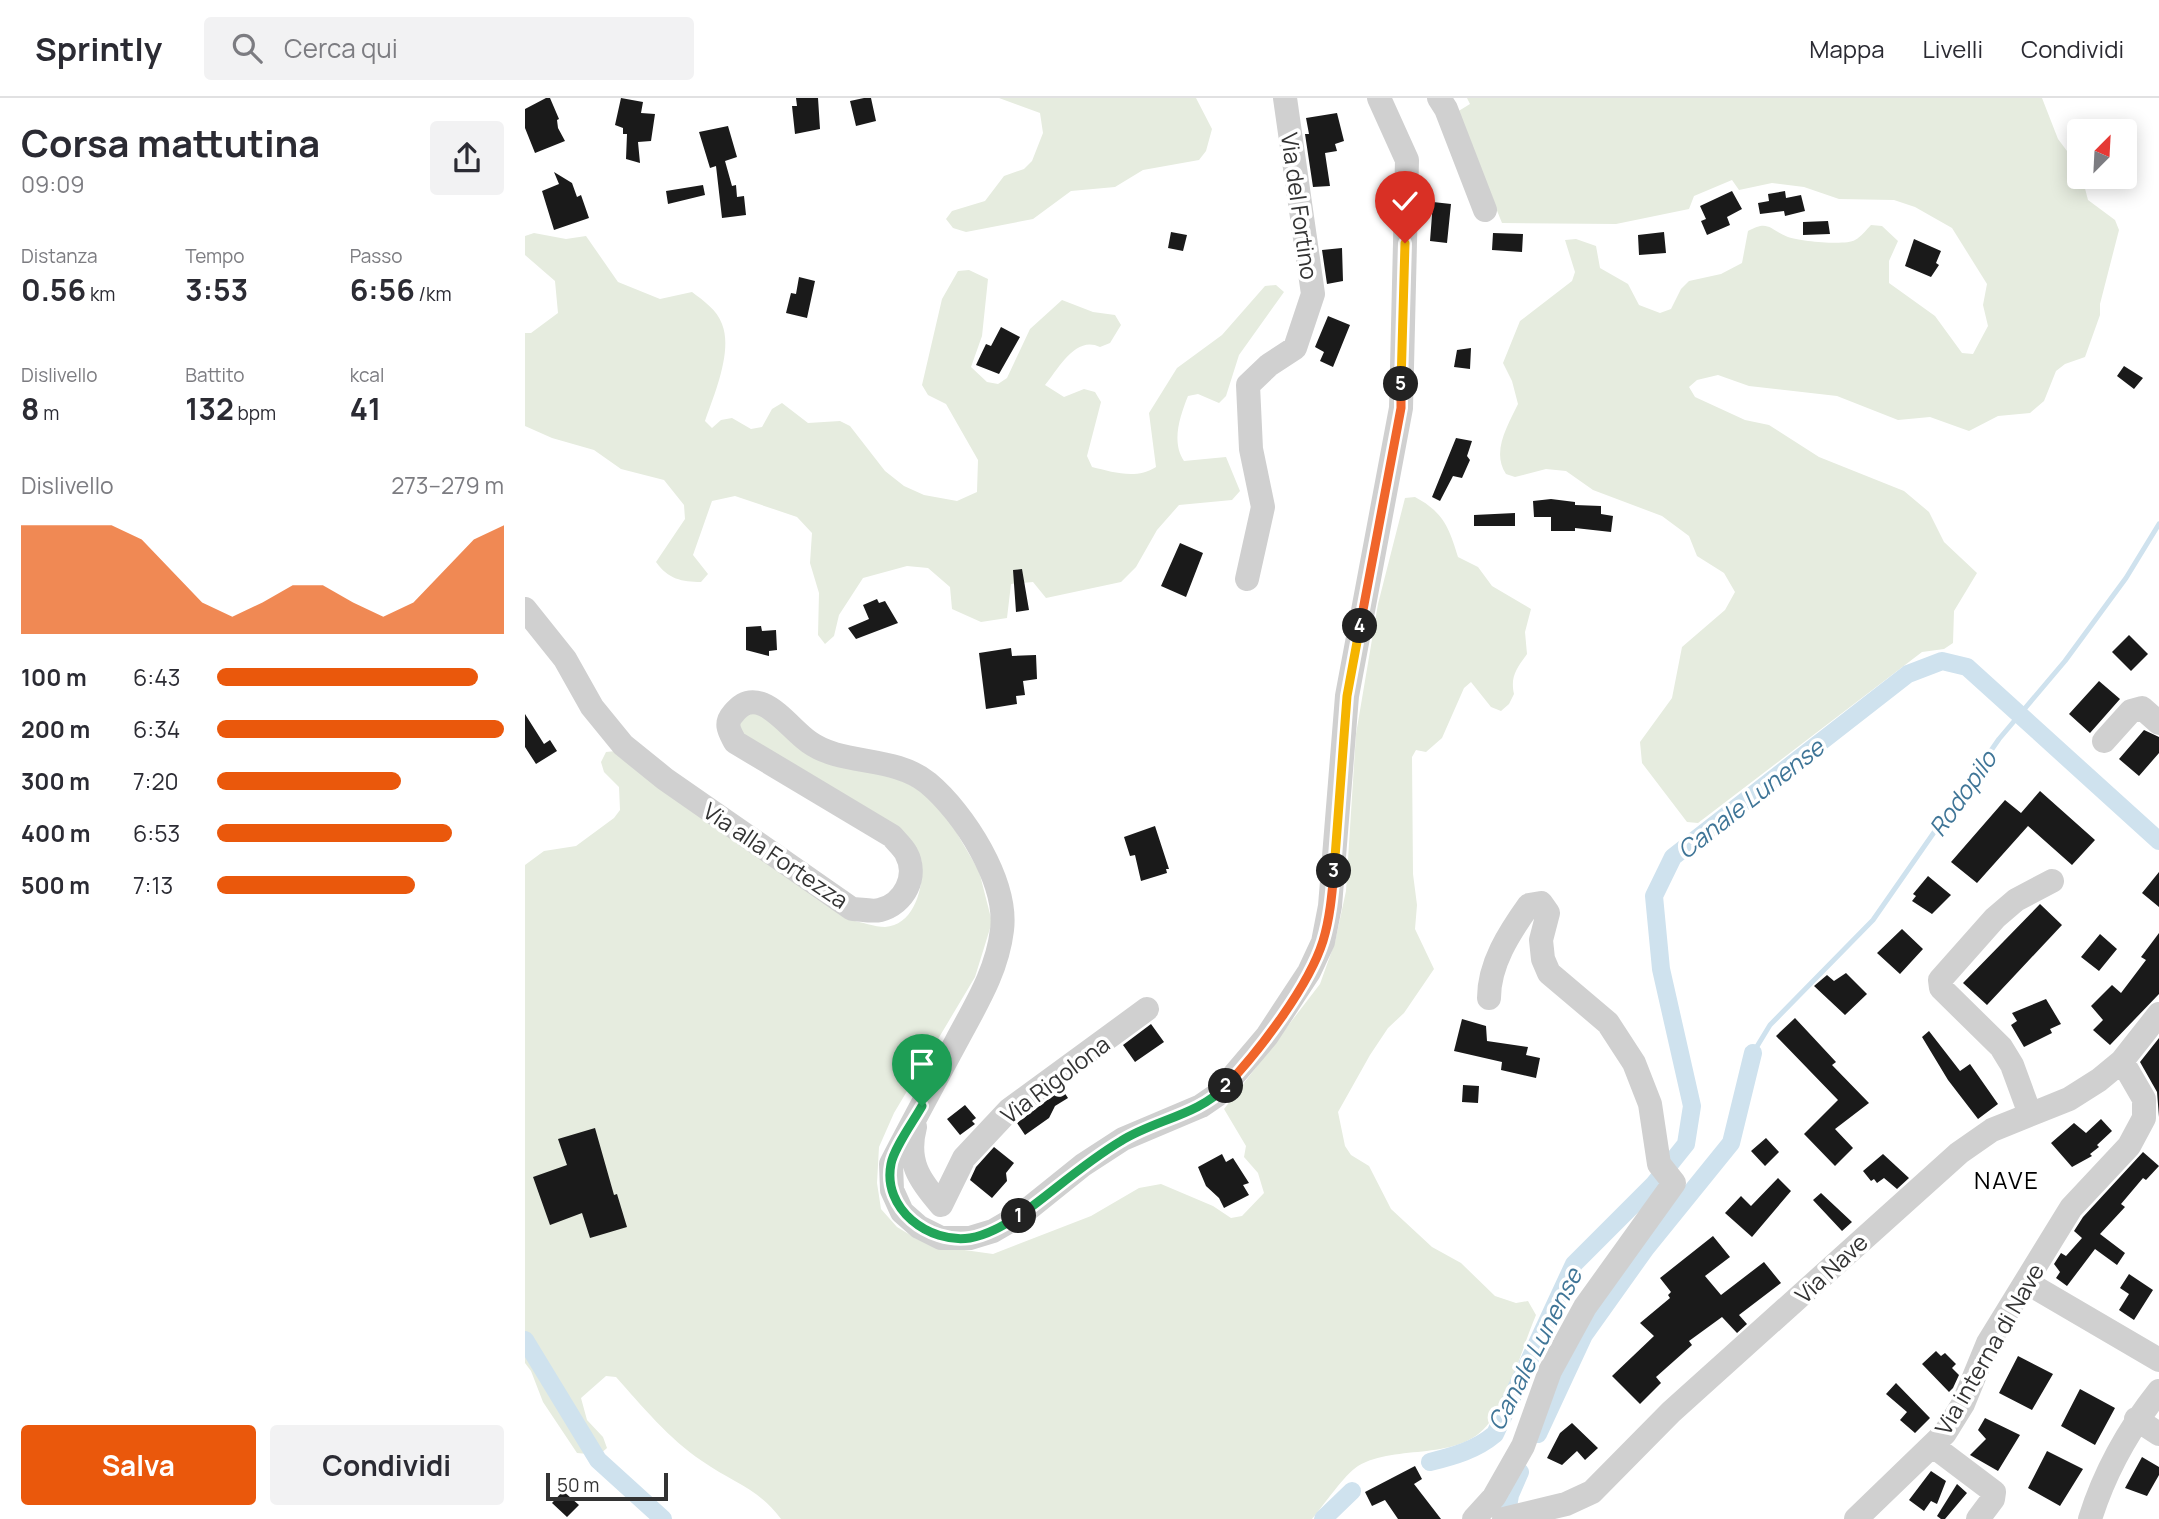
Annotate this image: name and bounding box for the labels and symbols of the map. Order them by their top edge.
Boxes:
north arrow [2067,119,2137,189]
street label: Via del Fortino [1274,130,1326,282]
pin [1375,171,1435,243]
pin: 5 [1383,366,1419,402]
pin: 4 [1343,608,1377,644]
water label: Canale Lunense [1670,729,1832,866]
water label: Rodopilo [1921,742,2004,842]
street label: Via alla Fortezza [697,795,855,915]
pin: 3 [1317,854,1351,888]
street label: Via Rigolona [994,1027,1116,1131]
pin [892,1034,952,1106]
pin: 2 [1209,1068,1243,1104]
district label: NAVE [1974,1163,2040,1196]
pin: 1 [1001,1198,1037,1234]
street label: Via Nave [1788,1226,1874,1310]
street label: Via interna di Nave [1927,1257,2051,1441]
water label: Canale Lunense [1479,1261,1590,1436]
scale bar [546,1470,669,1502]

